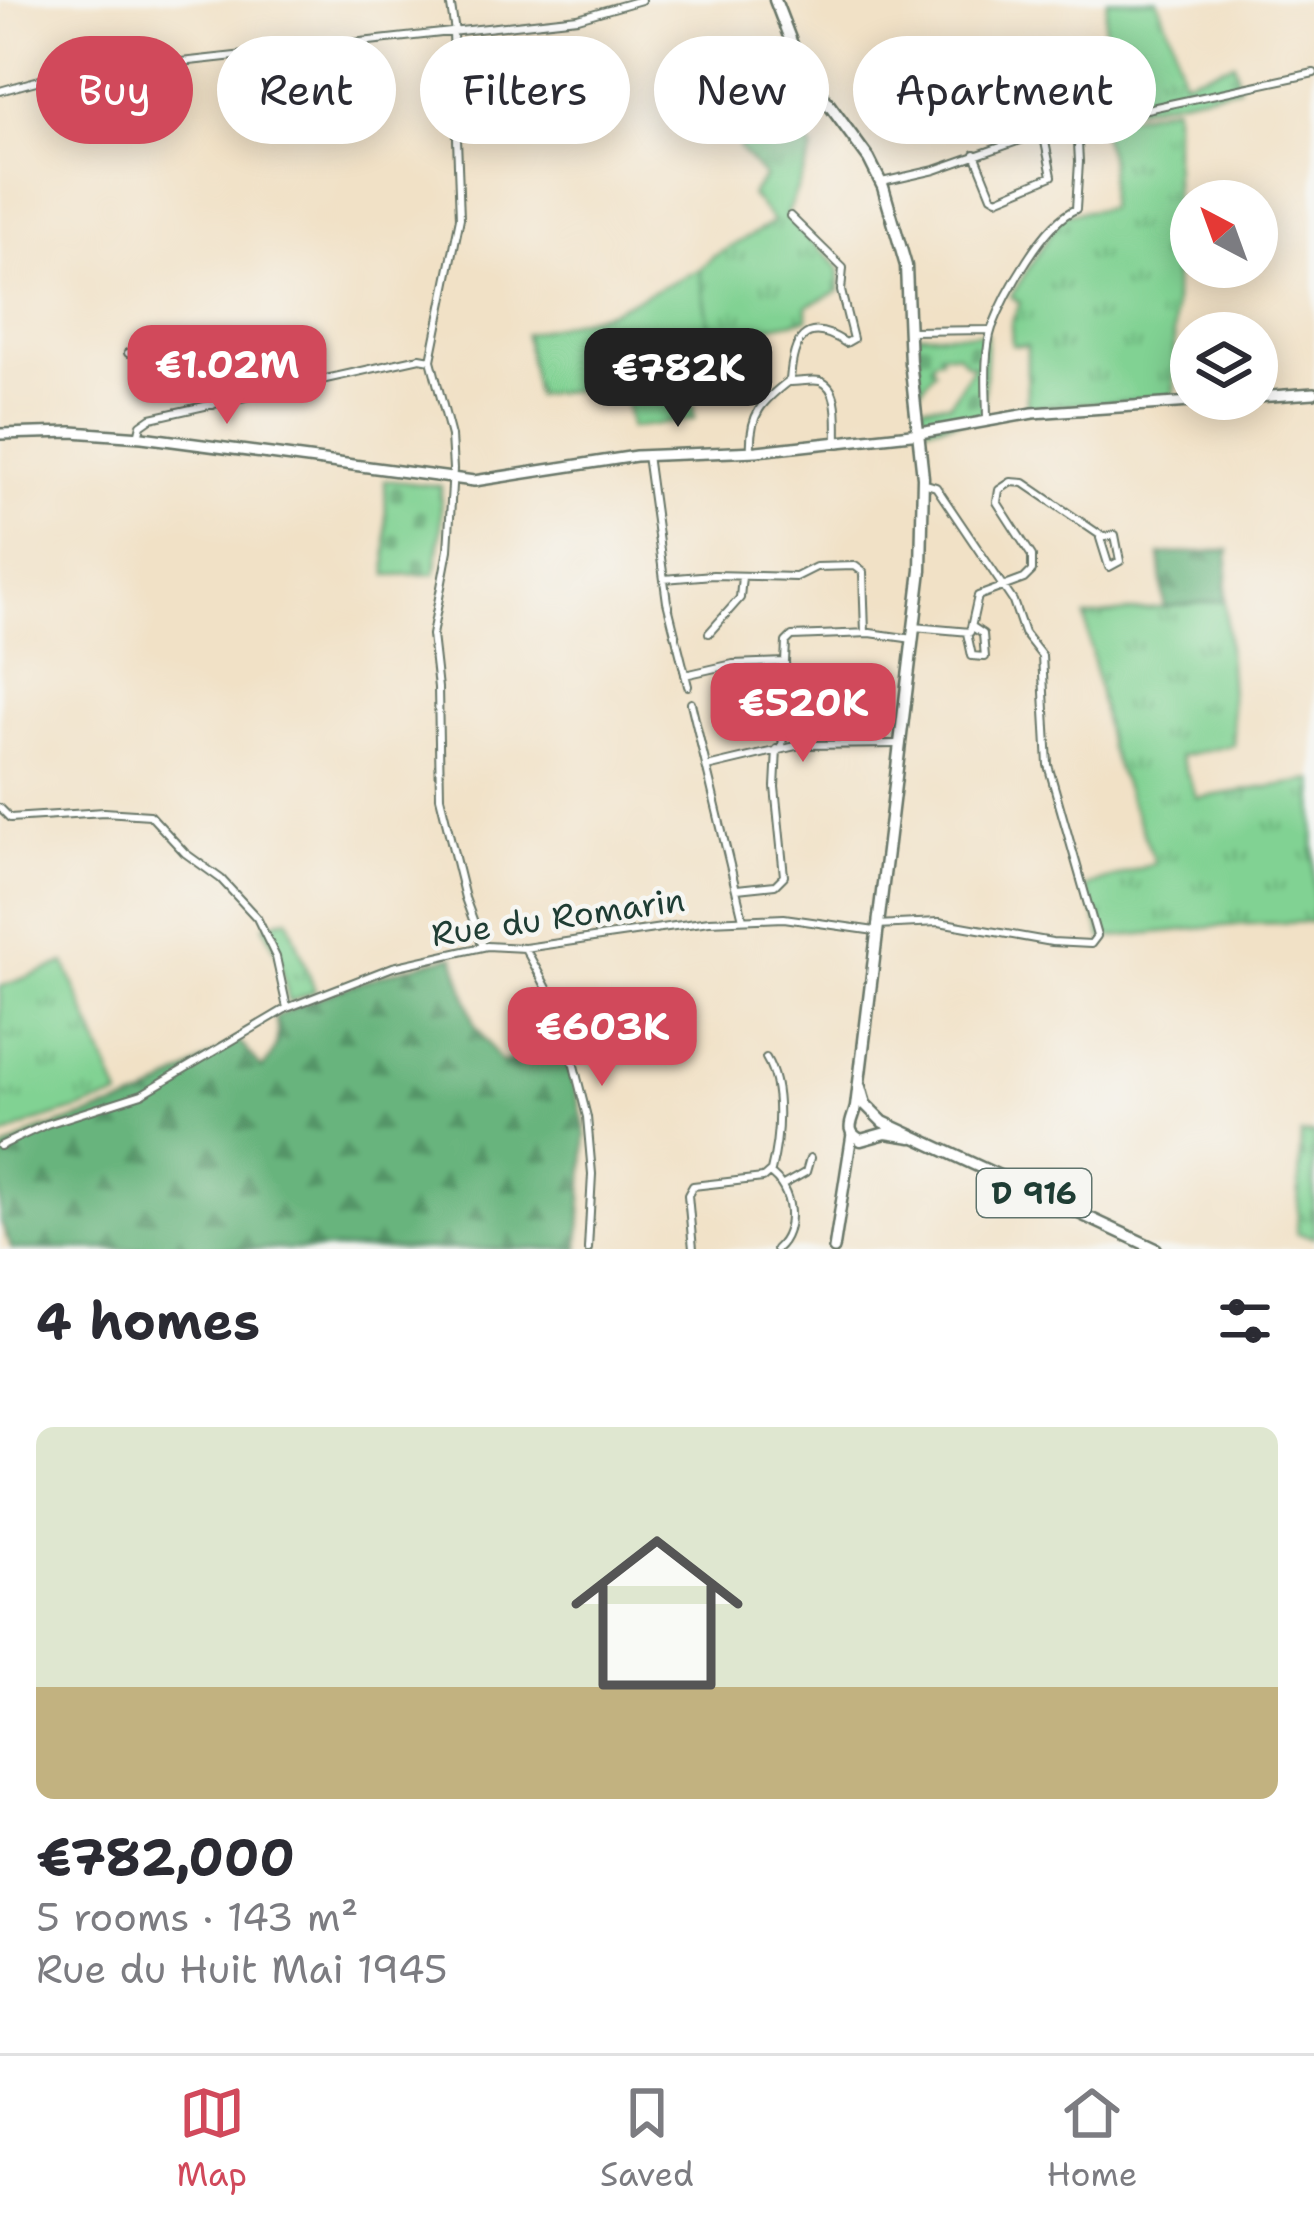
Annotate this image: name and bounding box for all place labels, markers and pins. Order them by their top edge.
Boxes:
pin: €1.02M [129,325,325,427]
pin: €782K [594,328,762,430]
pin: €520K [719,663,887,765]
pin: €603K [518,987,686,1089]

